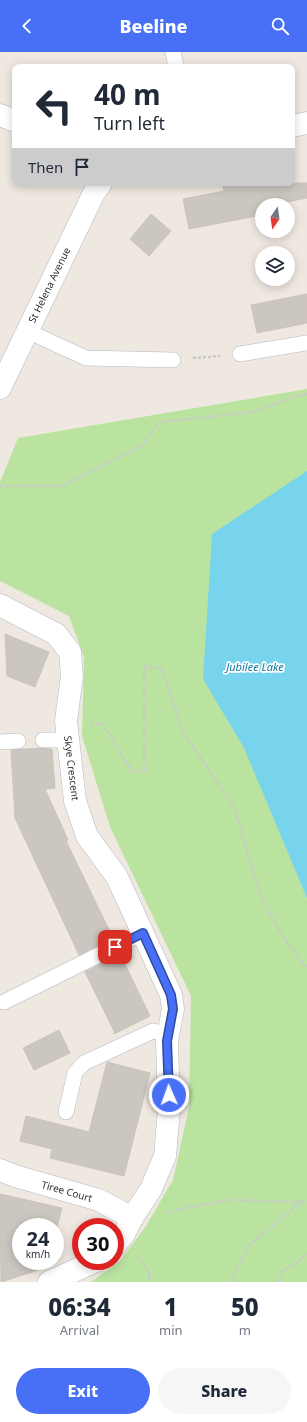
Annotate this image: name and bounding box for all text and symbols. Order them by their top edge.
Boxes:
text: Beeline [120,14,187,38]
icon: back [16,15,38,37]
icon: search [269,15,291,37]
text: 40 m [94,75,161,113]
icon: left [28,80,80,132]
text: Turn left [94,111,165,135]
icon: arrive [71,156,93,178]
text: Then [28,157,63,177]
north arrow [255,198,295,238]
map controls [255,198,295,286]
street label: St Helena Avenue [25,245,74,325]
button: layers [255,246,295,286]
water label: Jubilee Lake [224,659,284,674]
street label: Skye Crescent [61,735,83,802]
pin [98,930,132,964]
icon: arrive [104,936,126,958]
position arrow [148,1074,190,1116]
street label: Tiree Court [40,1177,94,1205]
speed limit sign: 30 [72,1218,124,1270]
text: 24 [27,1225,49,1252]
text: km/h [26,1247,50,1261]
text: 06:34 [48,1290,111,1323]
text: 1 [164,1290,178,1323]
text: 50 [231,1290,259,1323]
text: Arrival [60,1321,99,1339]
text: min [159,1321,183,1339]
text: m [239,1321,251,1339]
button: Exit [16,1368,150,1414]
button: Share [158,1368,291,1414]

